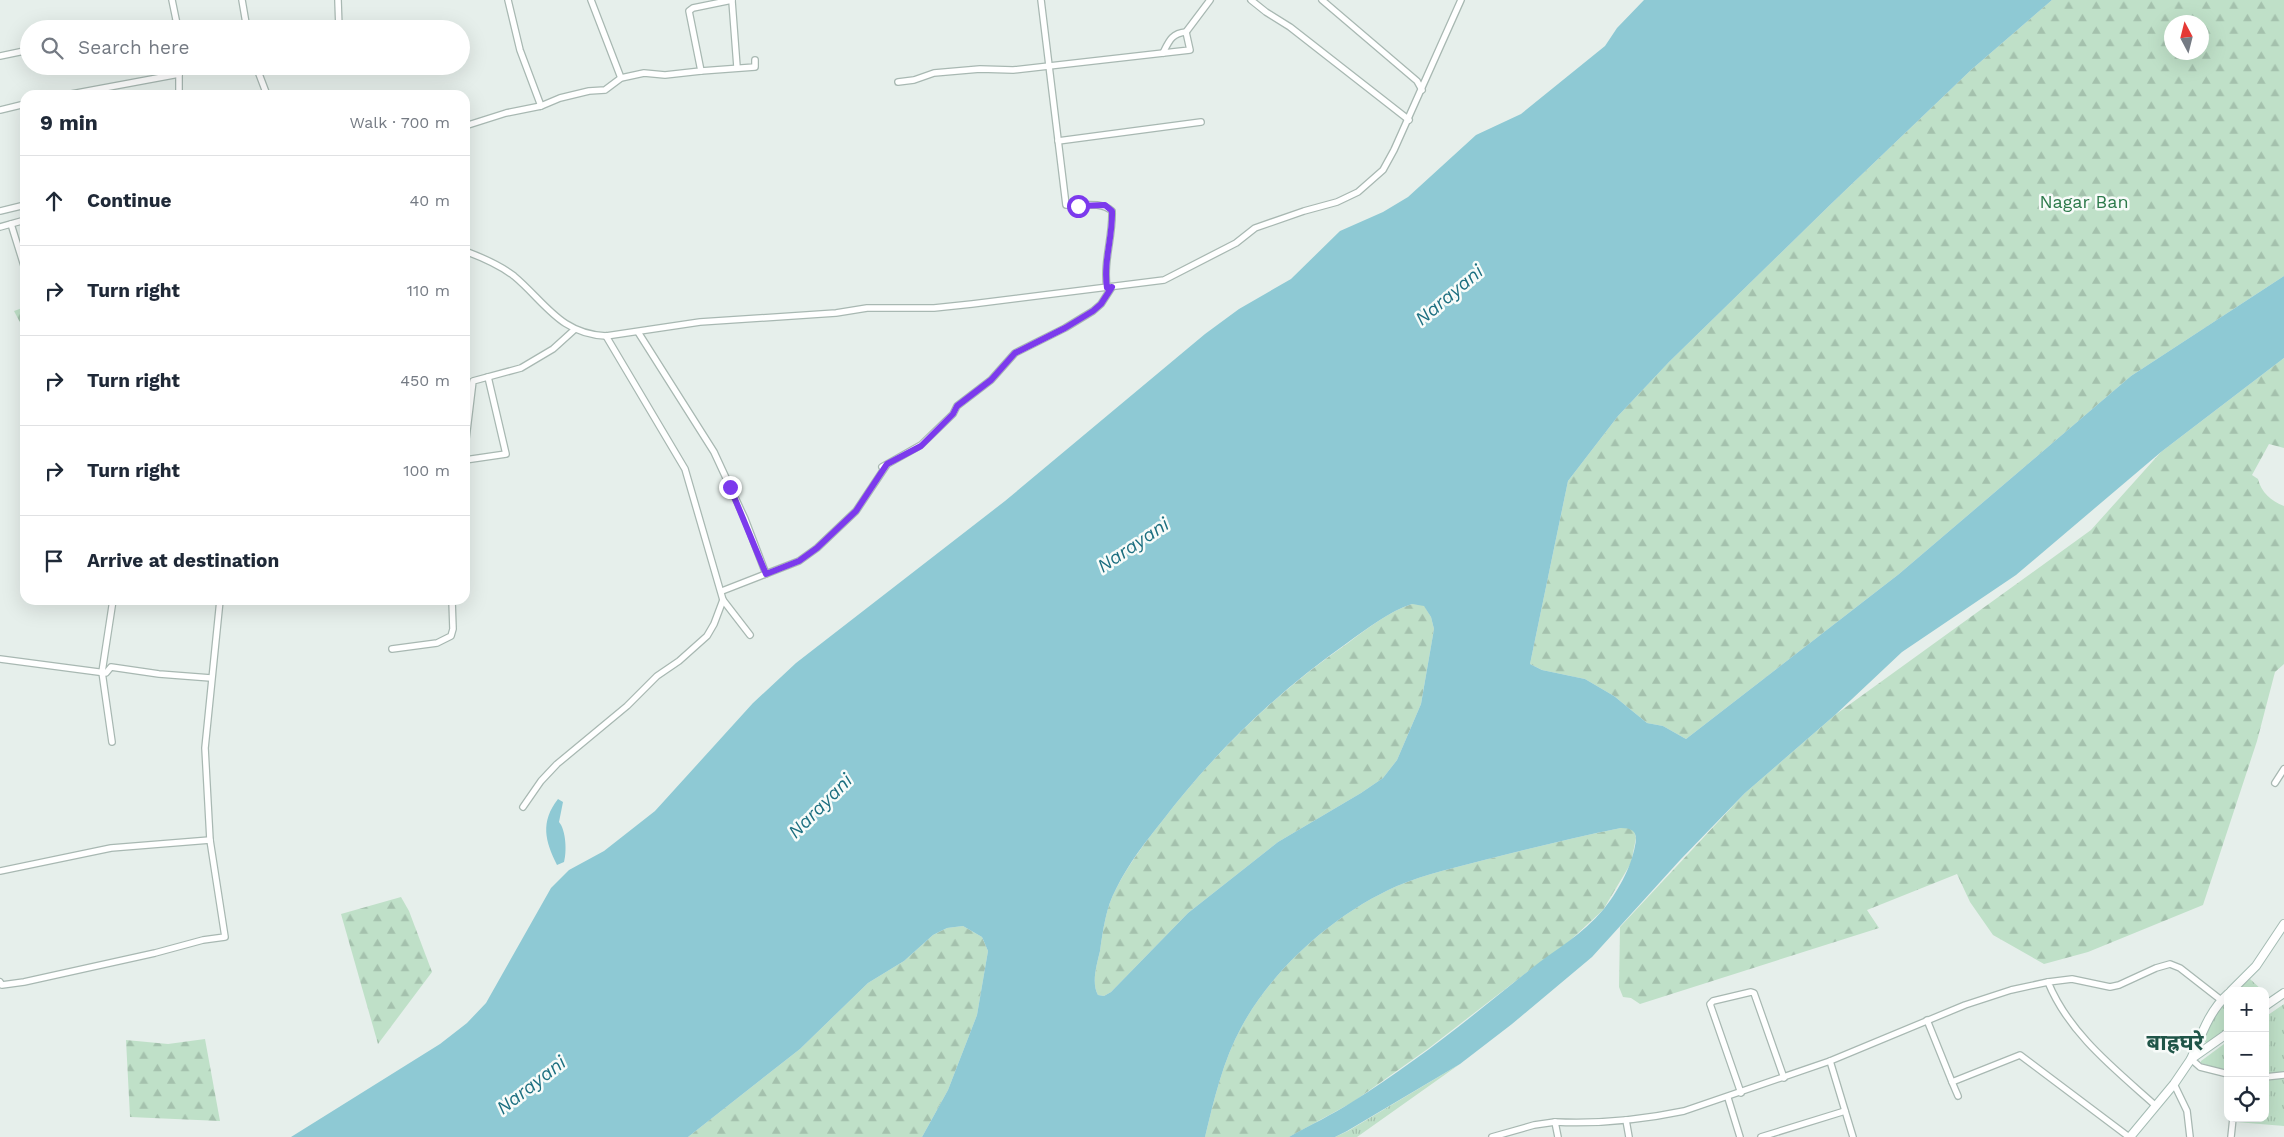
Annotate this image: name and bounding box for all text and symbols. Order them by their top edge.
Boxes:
north arrow [2164,15,2209,60]
search box [20,20,470,75]
icon: search [38,34,66,62]
text: Search here [78,36,189,59]
text: 9 min [40,110,98,135]
text: Walk · 700 m [349,113,450,132]
icon: ahead [40,187,68,215]
text: Continue [87,189,171,212]
text: 40 m [410,191,450,210]
park label: Nagar Ban [2039,191,2129,212]
route start [1067,195,1090,218]
water label: Narayani [1410,259,1489,330]
icon: right [40,277,68,305]
text: Turn right [87,279,180,302]
text: 110 m [407,281,450,300]
icon: right [40,367,68,395]
text: Turn right [87,369,180,392]
text: 450 m [400,371,450,390]
icon: right [40,457,68,485]
text: Turn right [87,459,180,482]
text: 100 m [403,461,450,480]
route end [719,476,742,499]
water label: Narayani [1093,512,1174,577]
icon: arrive [40,547,68,575]
text: Arrive at destination [87,549,279,572]
water label: Narayani [783,768,858,843]
map controls [2224,987,2269,1122]
button: + [2224,987,2269,1032]
district label: बाह्रघरे [2147,1030,2205,1055]
button: − [2224,1032,2269,1077]
water label: Narayani [492,1050,571,1119]
button: locate [2224,1077,2269,1122]

